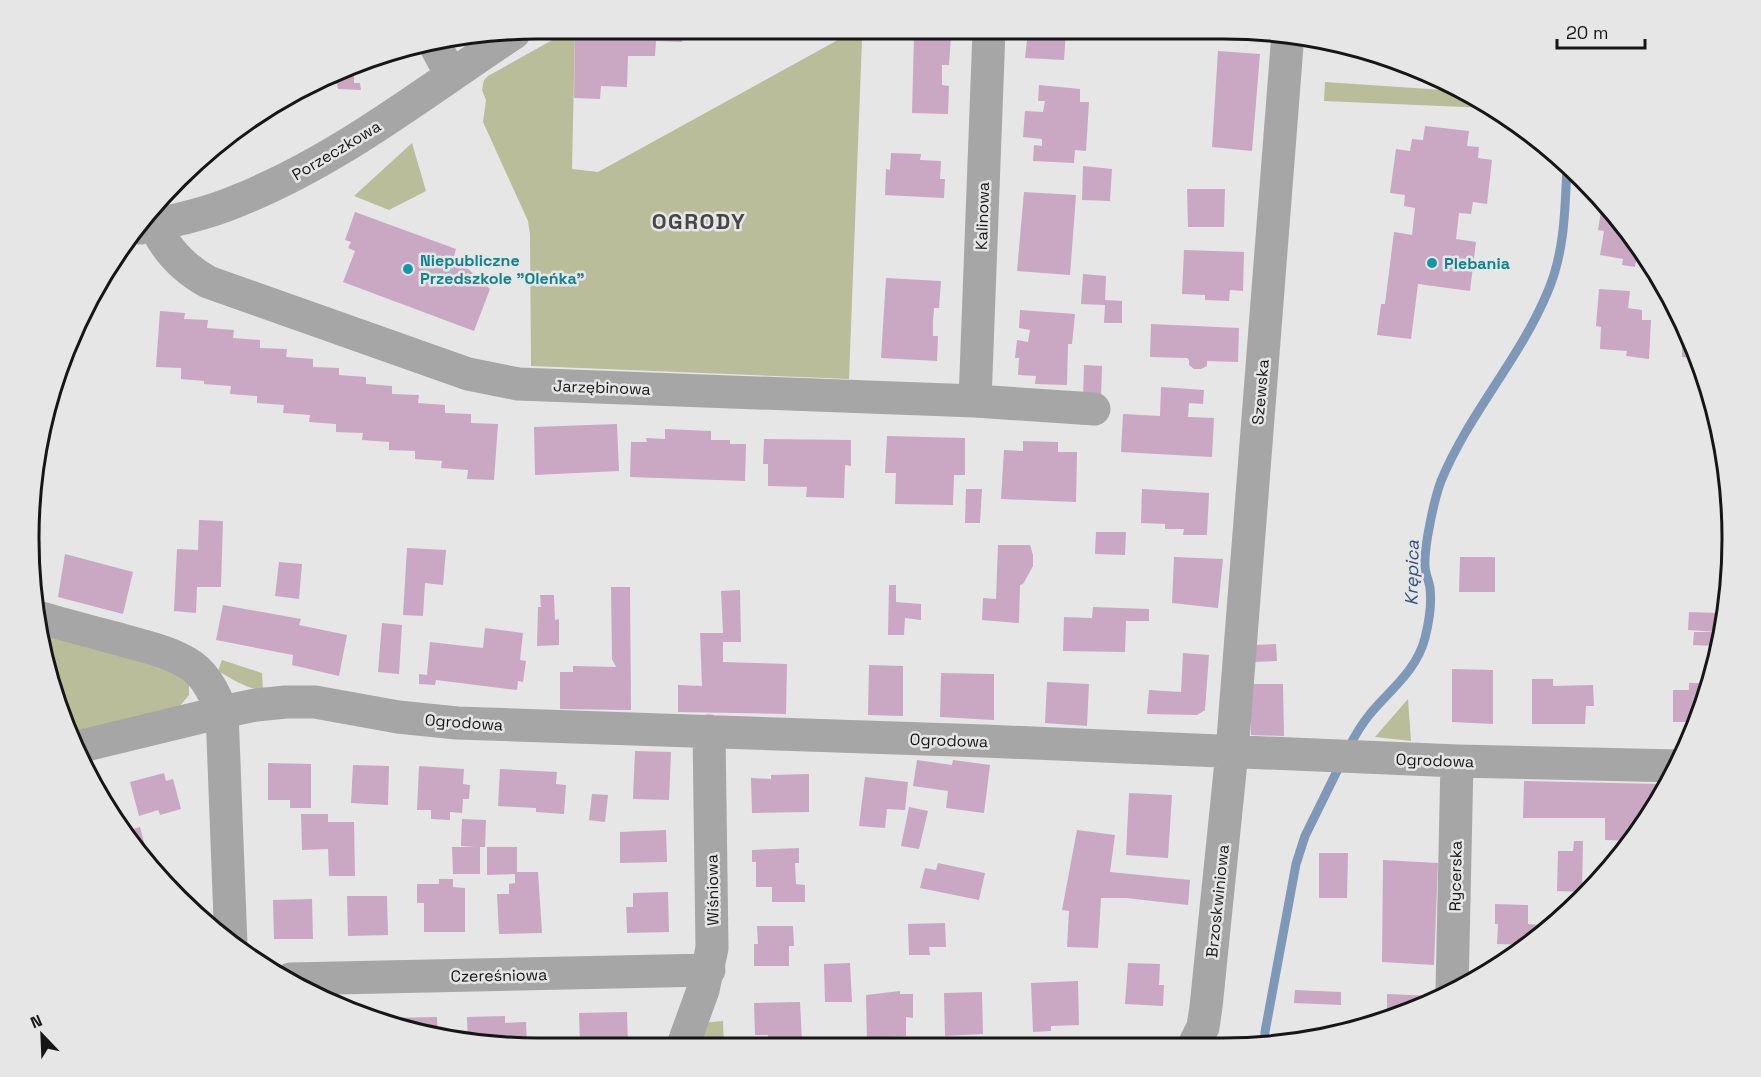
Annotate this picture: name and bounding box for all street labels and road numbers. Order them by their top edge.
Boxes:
street label: Porzeczkowa [288,116,385,185]
street label: Kalinowa [971,182,994,250]
street label: Szewska [1247,358,1274,426]
street label: Jarzębinowa [553,375,651,400]
street label: Ogrodowa [424,709,504,736]
street label: Ogrodowa [909,729,989,752]
street label: Ogrodowa [1395,749,1475,772]
street label: Rycerska [1444,840,1467,912]
street label: Brzoskwiniowa [1201,843,1234,959]
street label: Wiśniowa [701,854,724,926]
street label: Czereśniowa [450,964,548,987]

